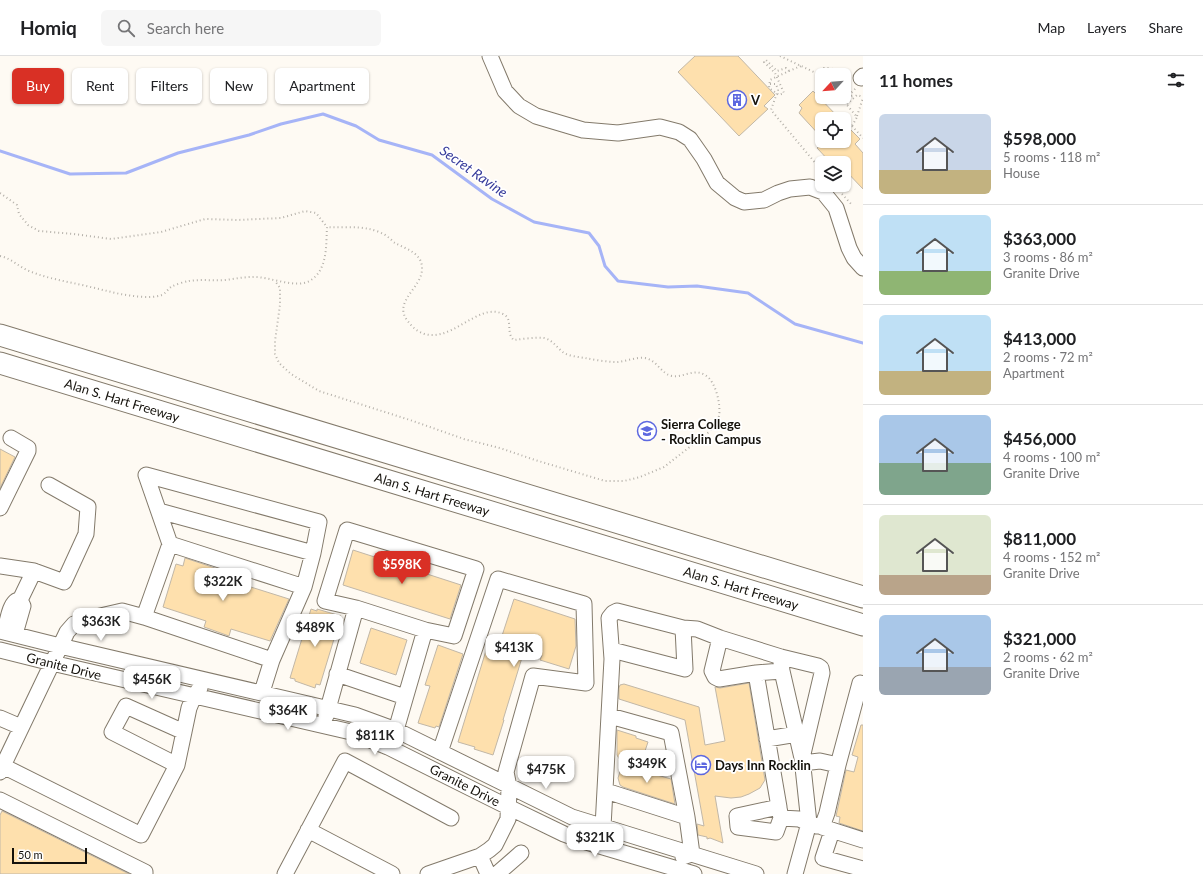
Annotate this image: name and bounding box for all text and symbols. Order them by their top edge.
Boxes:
search box [101,10,381,46]
text: Homiq [20,16,77,39]
icon: search [115,17,137,39]
text: Search here [147,19,224,37]
text: Map [1037,19,1065,36]
text: Layers [1087,19,1127,36]
text: Share [1149,19,1183,36]
chip: Buy [12,68,64,104]
chip: Rent [72,68,128,104]
chip: Filters [136,68,202,104]
chip: New [210,68,267,104]
chip: Apartment [275,68,369,104]
north arrow [815,68,851,104]
map controls [815,68,851,192]
icon: filters [1165,69,1187,91]
text: 11 homes [879,70,953,91]
building icon: V [726,89,748,111]
place label: V [750,92,761,108]
button: locate [815,112,851,148]
text: $598,000 [1003,128,1076,149]
icon: home [911,130,959,178]
water label: Secret Ravine [437,142,511,201]
text: 5 rooms · 118 m² [1003,149,1100,165]
button: layers [815,156,851,192]
text: House [1003,165,1040,181]
text: $363,000 [1003,228,1076,249]
icon: home [911,231,959,279]
text: 3 rooms · 86 m² [1003,249,1093,265]
text: Granite Drive [1003,265,1080,281]
text: $413,000 [1003,328,1076,349]
icon: home [911,331,959,379]
text: 2 rooms · 72 m² [1003,349,1093,365]
text: Apartment [1003,365,1064,381]
street label: Alan S. Hart Freeway [63,375,182,425]
place label: Sierra College - Rocklin Campus [661,416,761,447]
school or university icon: Sierra College - Rocklin Campus [636,420,658,442]
text: $456,000 [1003,428,1076,449]
icon: home [911,431,959,479]
text: 4 rooms · 100 m² [1003,449,1100,465]
text: Granite Drive [1003,465,1080,481]
street label: Alan S. Hart Freeway [373,469,492,519]
text: $811,000 [1003,528,1076,549]
icon: home [911,531,959,579]
text: 4 rooms · 152 m² [1003,549,1100,565]
pin: $598K [374,551,430,585]
text: $598K [382,556,422,572]
street label: Alan S. Hart Freeway [682,563,801,613]
text: Granite Drive [1003,565,1080,581]
pin: $322K [195,568,251,602]
text: $322K [203,573,243,589]
pin: $363K [73,608,129,642]
text: $363K [81,613,121,629]
pin: $489K [287,614,343,648]
text: $489K [295,619,335,635]
text: $321,000 [1003,628,1076,649]
icon: home [911,631,959,679]
pin: $413K [486,634,542,668]
text: $413K [494,639,534,655]
street label: Granite Drive [25,649,103,683]
text: 2 rooms · 62 m² [1003,649,1093,665]
text: Granite Drive [1003,665,1080,681]
pin: $456K [124,666,180,700]
text: $456K [132,671,172,687]
pin: $364K [260,697,316,731]
text: $364K [268,702,308,718]
pin: $811K [347,722,403,756]
text: $811K [355,727,395,743]
pin: $349K [619,750,675,784]
hotel icon: Days Inn Rocklin [690,754,712,776]
text: $349K [627,755,667,771]
pin: $475K [518,756,574,790]
place label: Days Inn Rocklin [715,757,811,773]
street label: Granite Drive [427,760,503,810]
text: $475K [526,761,566,777]
pin: $321K [567,824,623,858]
text: $321K [575,829,615,845]
scale bar [12,846,87,865]
text: 50 m [18,848,43,861]

